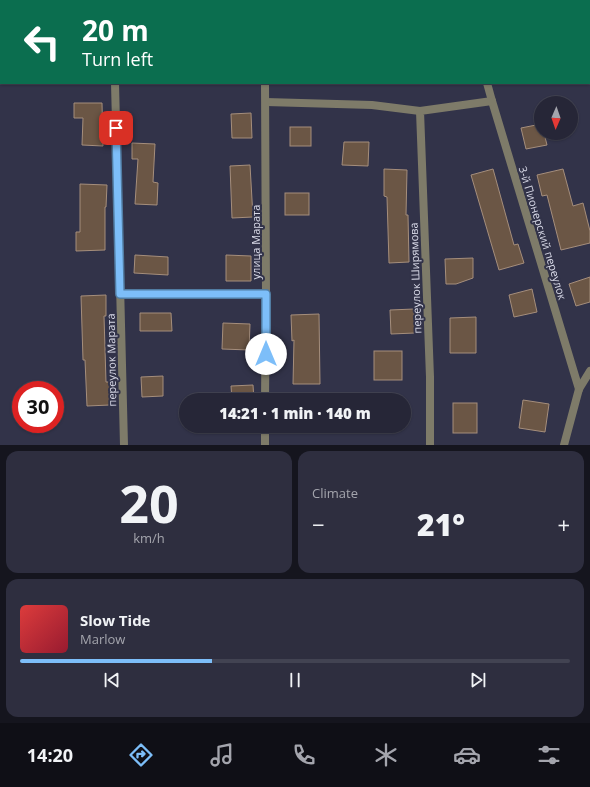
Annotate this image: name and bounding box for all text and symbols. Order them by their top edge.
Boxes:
text: 20 m [82,11,149,49]
icon: left [16,16,68,68]
text: Turn left [82,47,153,71]
north arrow [534,96,578,140]
map controls [534,96,578,140]
pin [99,111,133,145]
icon: arrive [105,117,127,139]
street label: 3-й Пионерский переулок [516,164,571,302]
street label: улица Марата [248,205,263,279]
street label: переулок Ширямова [406,222,424,334]
street label: переулок Марата [103,313,119,407]
position arrow [245,333,287,375]
speed limit sign: 30 [12,381,64,433]
text: 14:21 · 1 min · 140 m [219,403,371,423]
text: 20 [119,467,179,538]
text: Climate [312,484,358,502]
text: 21° [417,504,465,545]
text: − [312,509,325,539]
text: + [557,509,570,539]
text: km/h [133,529,165,547]
text: Slow Tide [80,610,150,630]
text: Marlow [80,630,125,648]
icon: previous [101,669,123,691]
icon: pause [284,669,306,691]
icon: next [467,669,489,691]
icon: directions [127,741,155,769]
icon: music [208,741,236,769]
icon: phone [290,741,318,769]
icon: climate [372,741,400,769]
icon: car [453,741,481,769]
icon: filters [535,741,563,769]
text: 14:20 [27,743,73,767]

